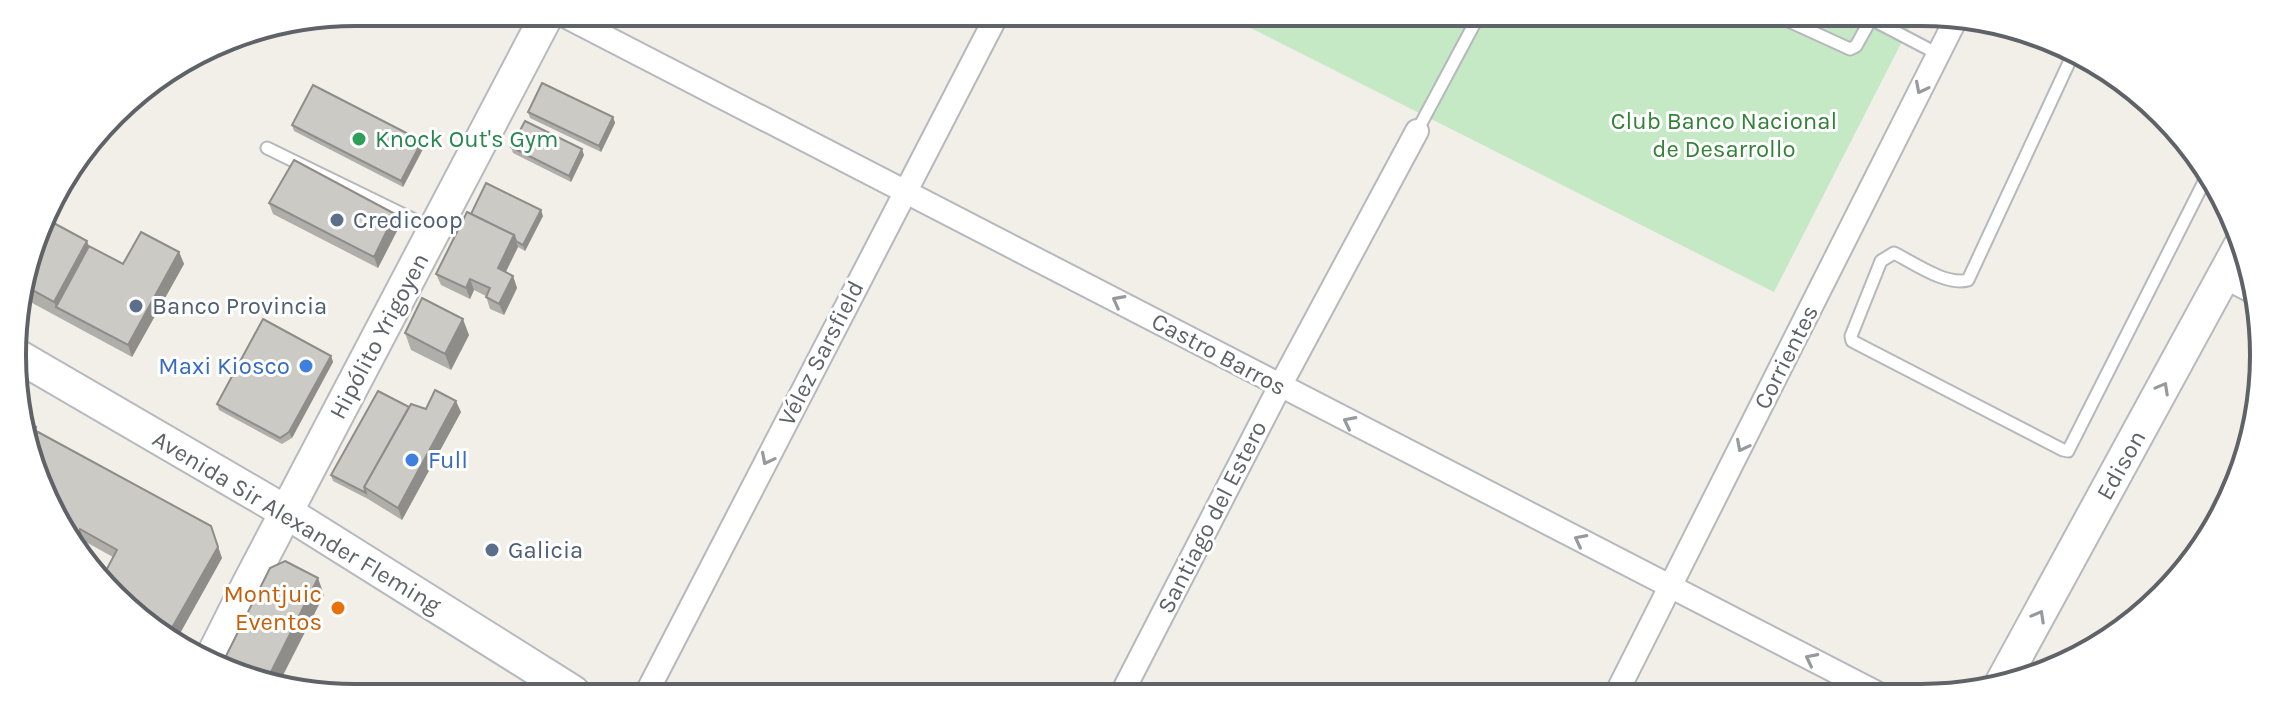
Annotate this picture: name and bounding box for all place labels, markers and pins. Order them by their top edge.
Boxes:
place label: Knock Out's Gym [375,125,558,153]
marker: Knock Out's Gym [350,130,368,148]
place label: Credicoop [353,206,463,234]
marker: Credicoop [328,211,346,229]
place label: Banco Provincia [152,292,327,320]
marker: Banco Provincia [127,297,145,315]
place label: Maxi Kiosco [158,352,290,380]
marker: Maxi Kiosco [297,357,315,375]
place label: Full [428,446,468,474]
marker: Full [403,451,421,469]
place label: Galicia [508,536,583,564]
marker: Galicia [483,541,501,559]
place label: Montjuic Eventos [223,580,322,636]
marker: Montjuic Eventos [329,599,347,617]

